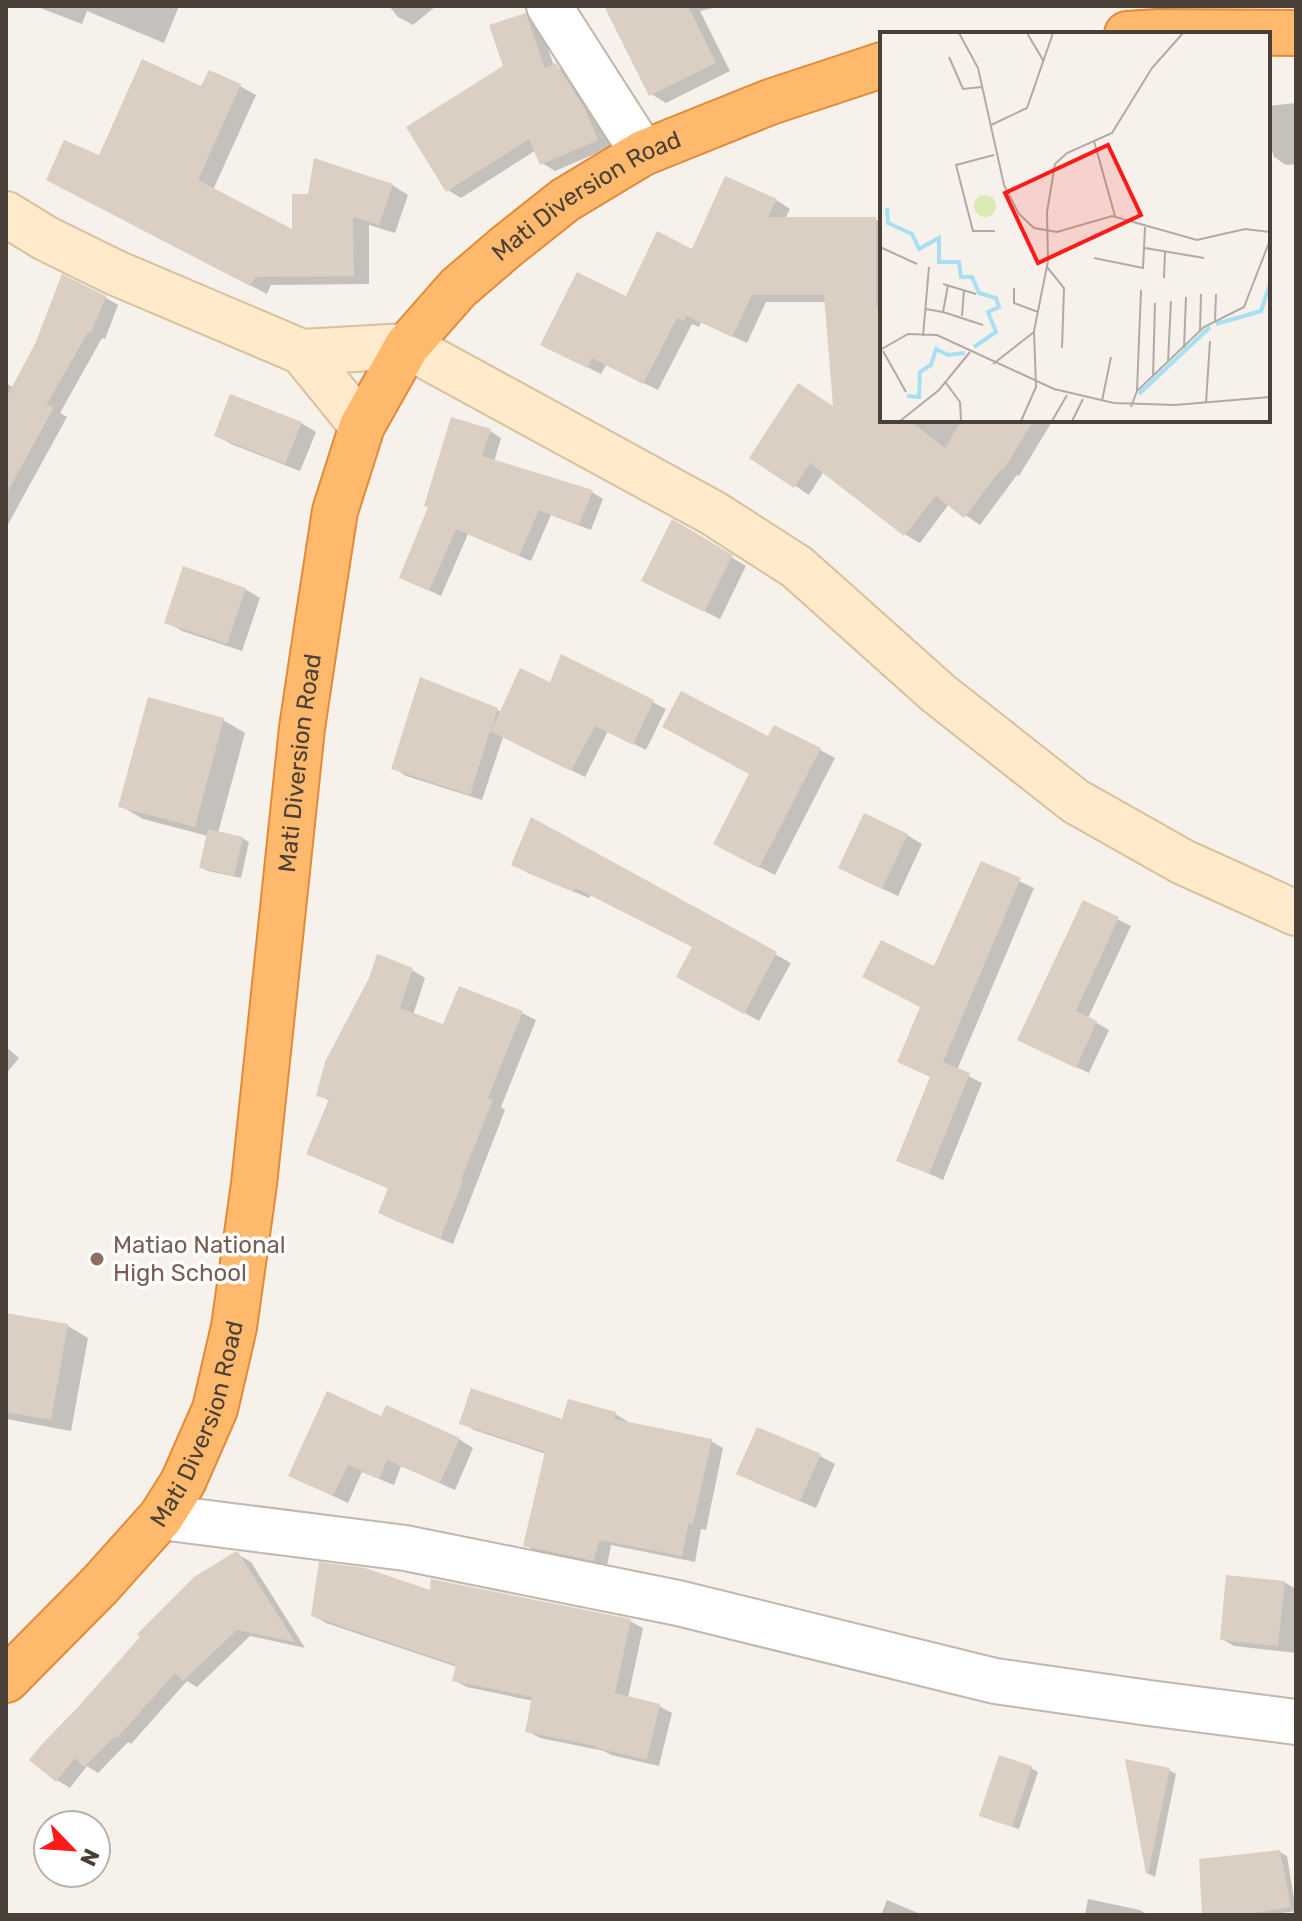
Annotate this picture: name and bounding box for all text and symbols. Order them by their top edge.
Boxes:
inset map [880,32,1270,422]
street label: Mati Diversion Road [486,125,685,267]
street label: Mati Diversion Road [273,652,327,874]
place label: Matiao National High School [113,1231,286,1287]
marker: Matiao National High School [88,1250,106,1268]
street label: Mati Diversion Road [144,1318,249,1532]
north arrow [32,1809,112,1889]
text: N [74,1844,105,1870]

